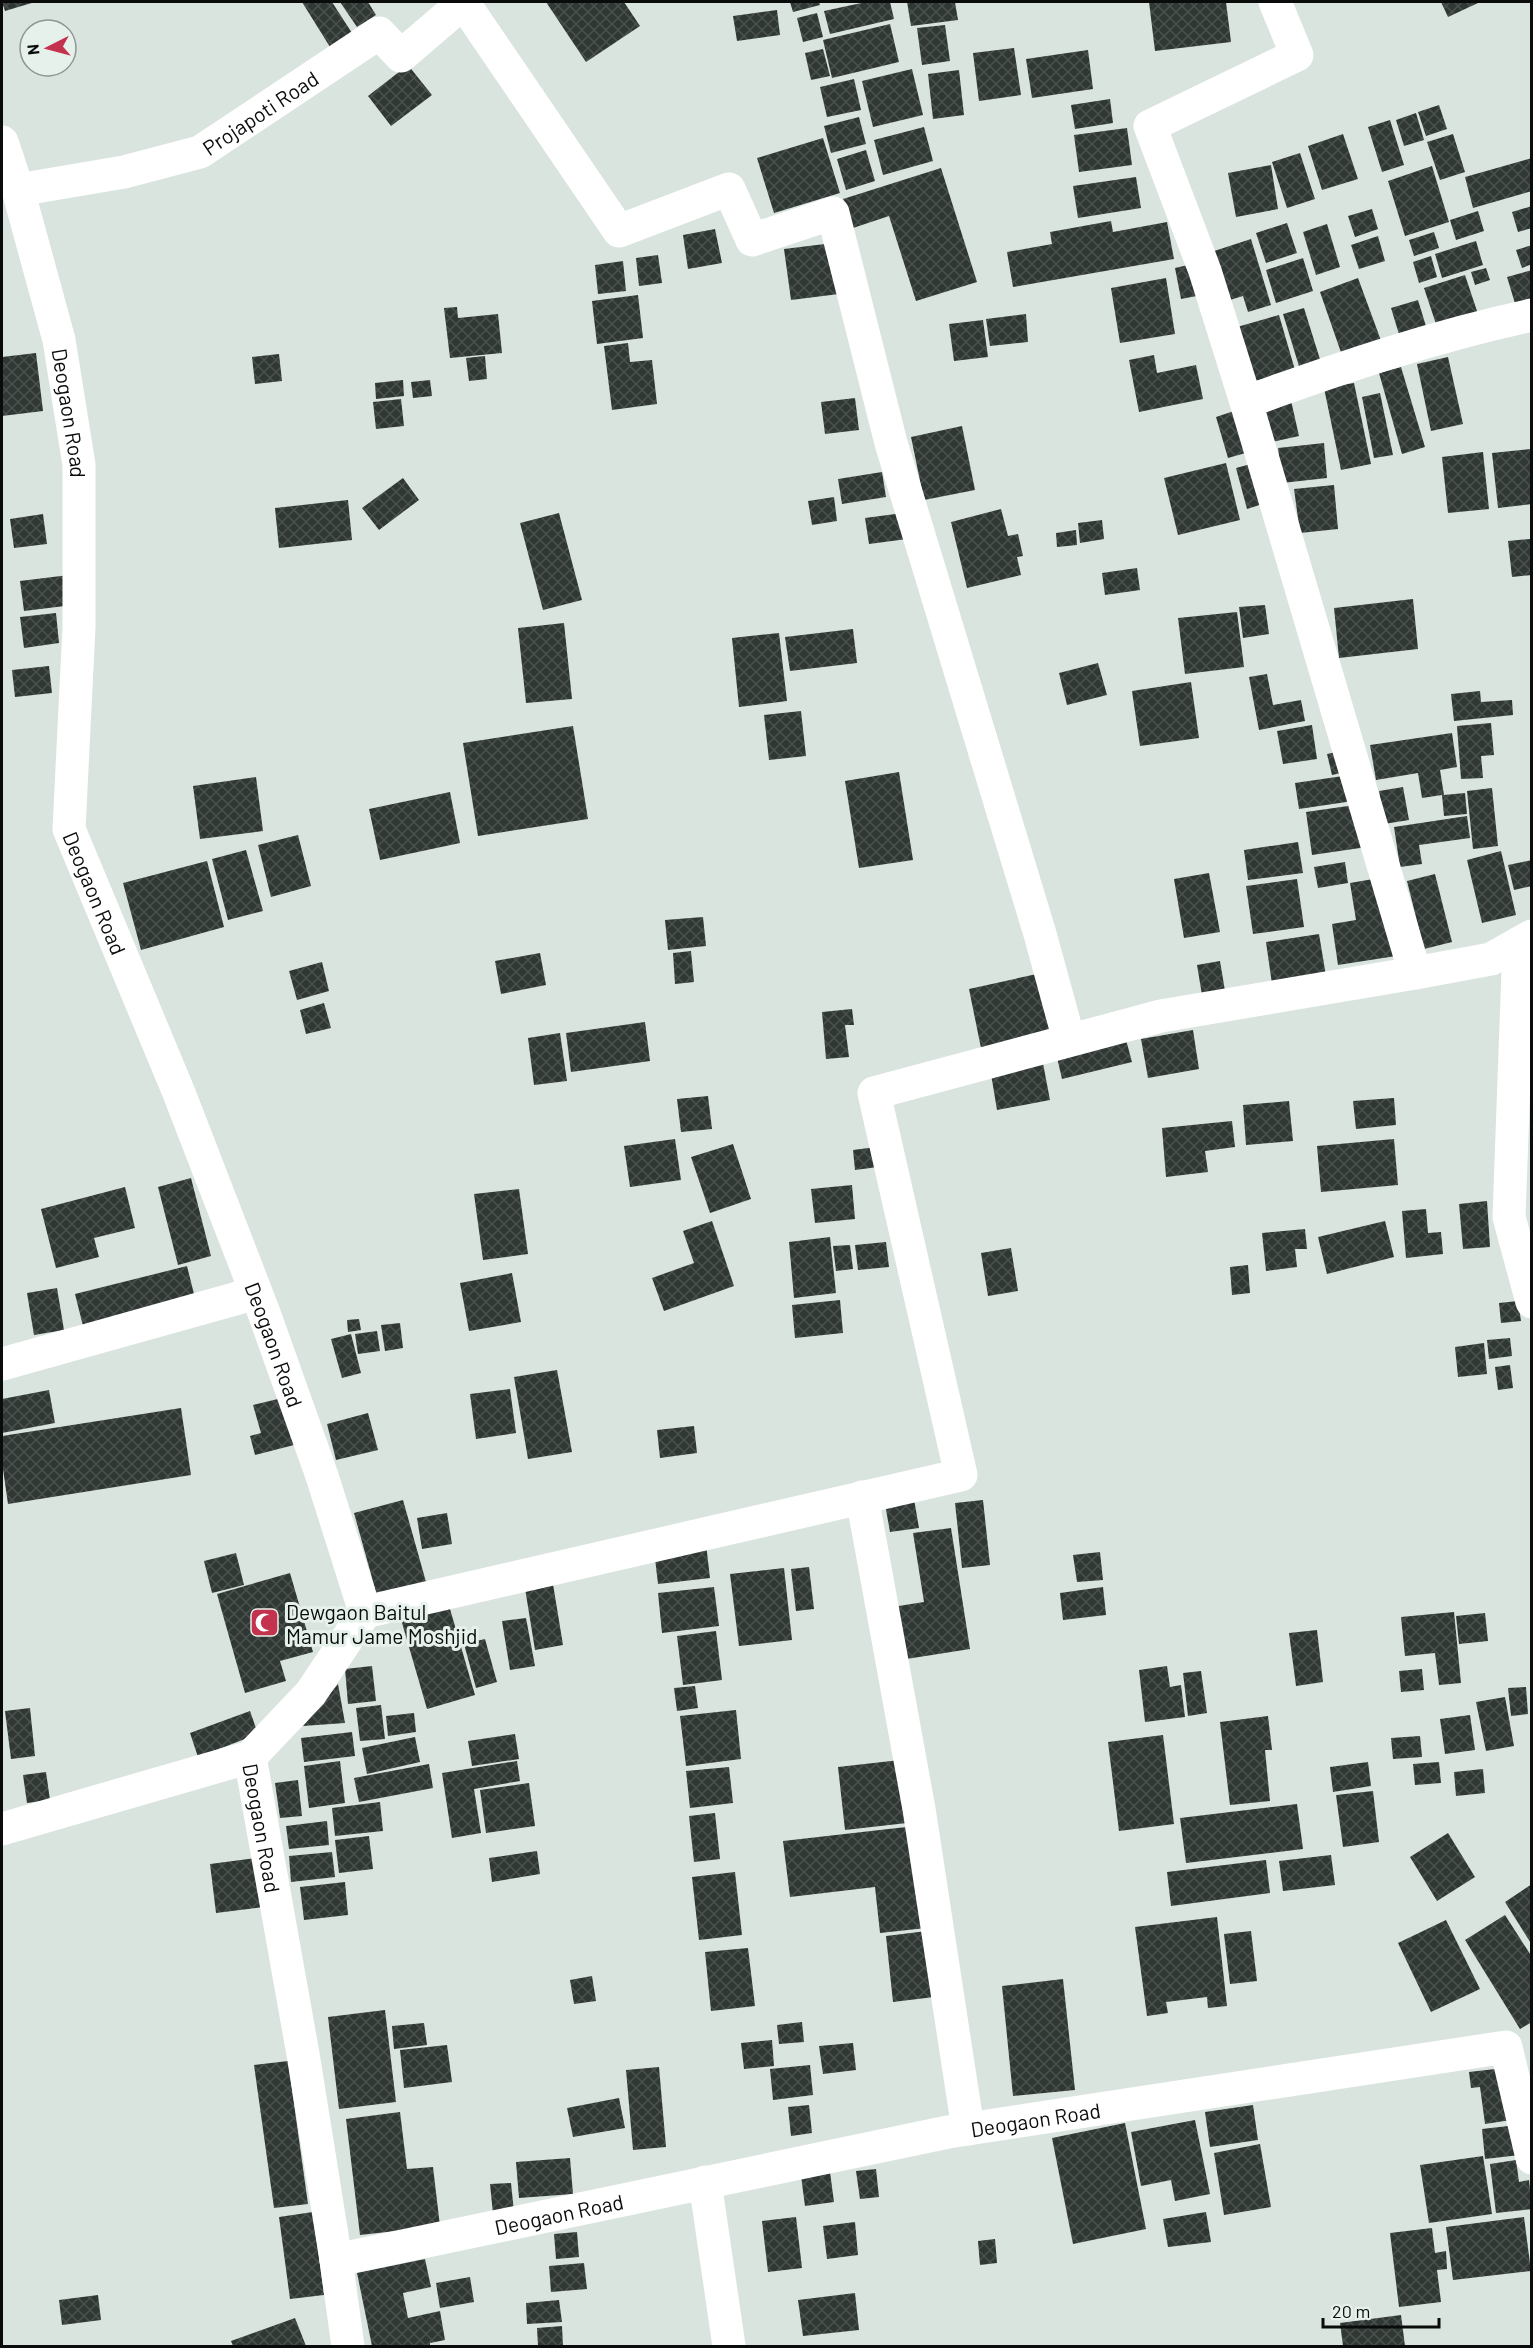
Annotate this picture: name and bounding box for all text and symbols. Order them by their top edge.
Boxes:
north arrow [18,18,78,78]
text: N [23,43,43,56]
street label: Projapoti Road [197,65,322,160]
street label: Deogaon Road [48,346,92,478]
street label: Deogaon Road [59,827,132,958]
street label: Deogaon Road [241,1278,309,1410]
place label: Dewgaon Baitul Mamur Jame Moshjid [286,1599,478,1648]
mosque icon: Dewgaon Baitul Mamur Jame Moshjid [249,1607,281,1639]
street label: Deogaon Road [239,1761,286,1895]
street label: Deogaon Road [969,2096,1102,2141]
street label: Deogaon Road [492,2188,626,2239]
scale bar [1323,2291,1438,2329]
text: 20 m [1332,2300,1370,2322]

